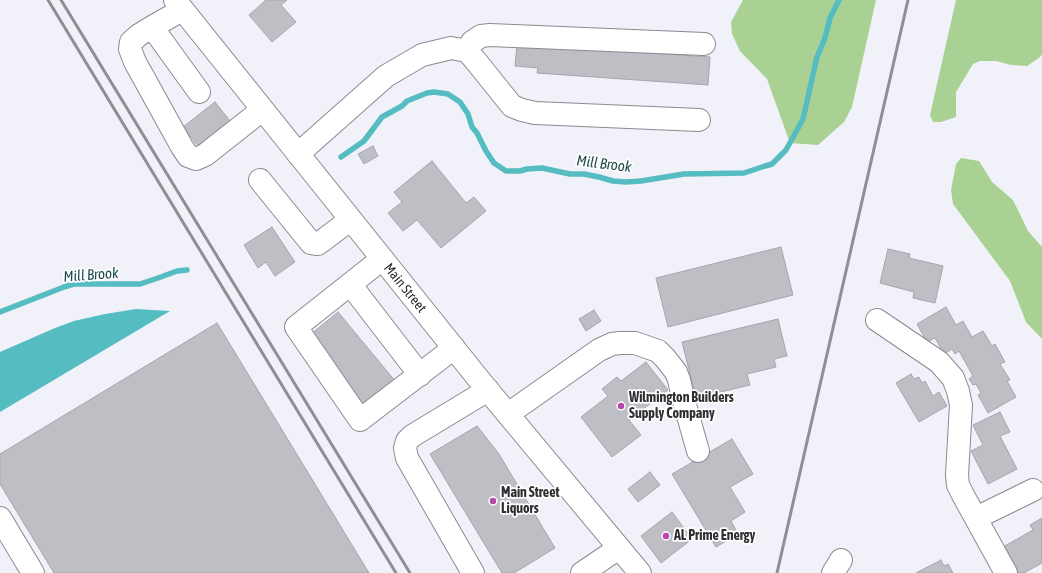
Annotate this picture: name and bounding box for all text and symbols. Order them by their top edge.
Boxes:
water label: Mill Brook [575,152,633,176]
street label: Main Street [380,260,430,316]
water label: Mill Brook [63,264,119,286]
place label: Wilmington Builders Supply Company [629,390,734,422]
marker: Wilmington Builders Supply Company [616,401,626,411]
place label: Main Street Liquors [501,485,560,518]
marker: Main Street Liquors [488,496,498,506]
place label: AL Prime Energy [674,528,755,544]
marker: AL Prime Energy [661,531,671,541]

